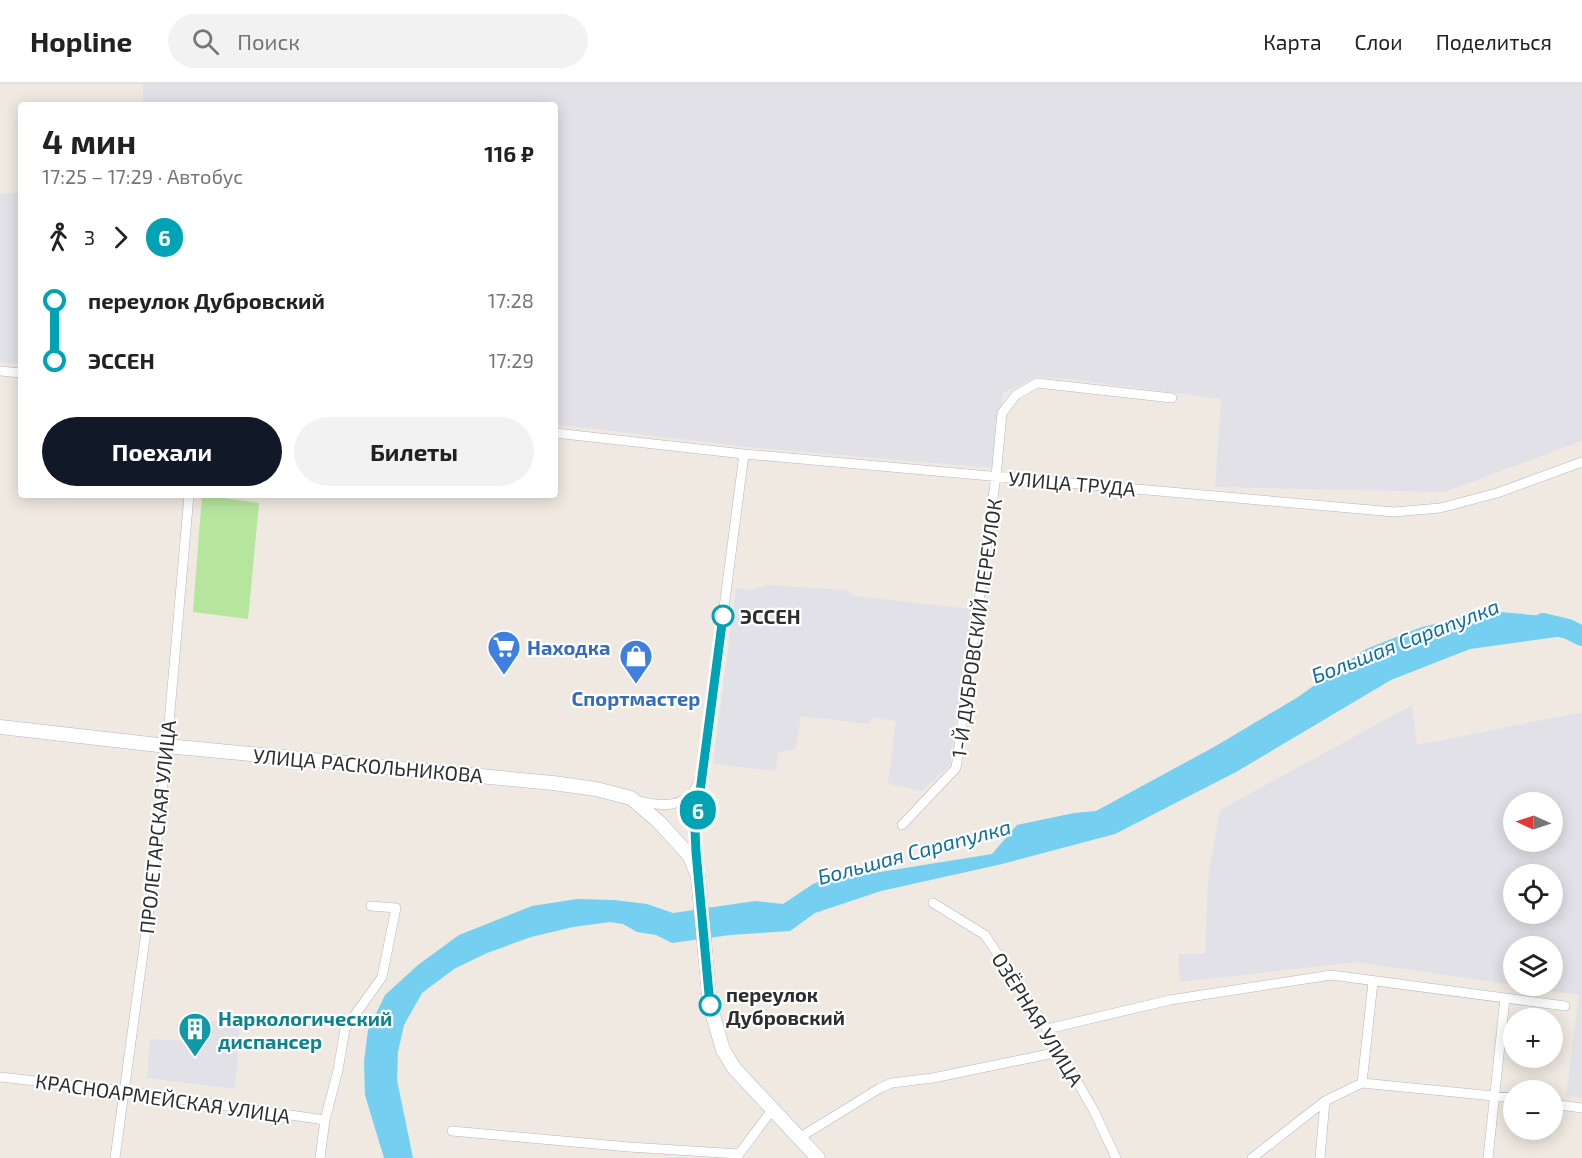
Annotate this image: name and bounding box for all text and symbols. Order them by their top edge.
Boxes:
search box [168,14,588,68]
text: Hopline [30,24,132,58]
icon: search [189,25,222,58]
text: Поиск [237,28,300,54]
text: Карта [1263,29,1322,54]
text: Слои [1355,29,1403,54]
text: Поделиться [1436,29,1552,54]
text: 4 мин [42,121,136,161]
text: 116 ₽ [484,140,534,166]
text: 17:25 – 17:29 · Автобус [42,164,243,188]
icon: walk [42,221,75,254]
icon: forward [104,221,137,254]
text: 3 [84,225,95,249]
text: 6 [158,225,171,250]
text: переулок Дубровский [88,287,325,313]
text: 17:28 [488,288,534,312]
text: ЭССЕН [88,347,155,373]
text: 17:29 [488,348,534,372]
button: Поехали [42,417,282,486]
button: Билеты [294,417,534,486]
street label: УЛИЦА ТРУДА [1007,465,1137,501]
street label: 1-Й ДУБРОВСКИЙ ПЕРЕУЛОК [946,497,1006,759]
water label: Большая Сарапулка [1308,593,1502,687]
place label: ЭССЕН [740,604,801,628]
marker: ЭССЕН [712,605,734,627]
supermarket icon: Находка [486,629,522,676]
place label: Находка [527,635,610,659]
shop icon: Спортмастер [618,638,654,685]
place label: Спортмастер [572,686,700,710]
street label: ПРОЛЕТАРСКАЯ УЛИЦА [134,719,180,935]
street label: УЛИЦА РАСКОЛЬНИКОВА [252,743,484,787]
line badge: 6 [678,790,718,830]
north arrow [1503,792,1563,852]
map controls [1503,792,1563,1140]
text: 6 [692,798,704,823]
water label: Большая Сарапулка [815,813,1013,889]
button: locate [1503,864,1563,924]
button: layers [1503,936,1563,996]
street label: ОЗЁРНАЯ УЛИЦА [987,948,1089,1091]
place label: переулок Дубровский [726,982,845,1029]
marker: переулок Дубровский [699,994,721,1016]
place label: Наркологический диспансер [218,1006,392,1053]
button: + [1503,1008,1563,1068]
building icon: Наркологический диспансер [177,1011,213,1058]
street label: КРАСНОАРМЕЙСКАЯ УЛИЦА [34,1068,292,1128]
button: − [1503,1080,1563,1140]

